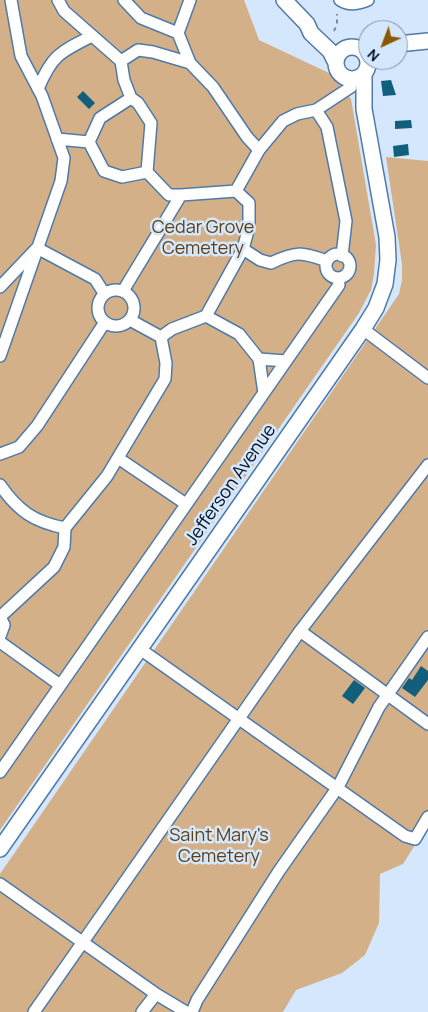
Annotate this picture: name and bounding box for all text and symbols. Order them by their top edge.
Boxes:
north arrow [358,20,408,70]
text: N [363,45,383,66]
park label: Cedar Grove Cemetery [152,217,254,260]
street label: Jefferson Avenue [181,420,281,550]
park label: Saint Mary's Cemetery [169,825,269,868]

